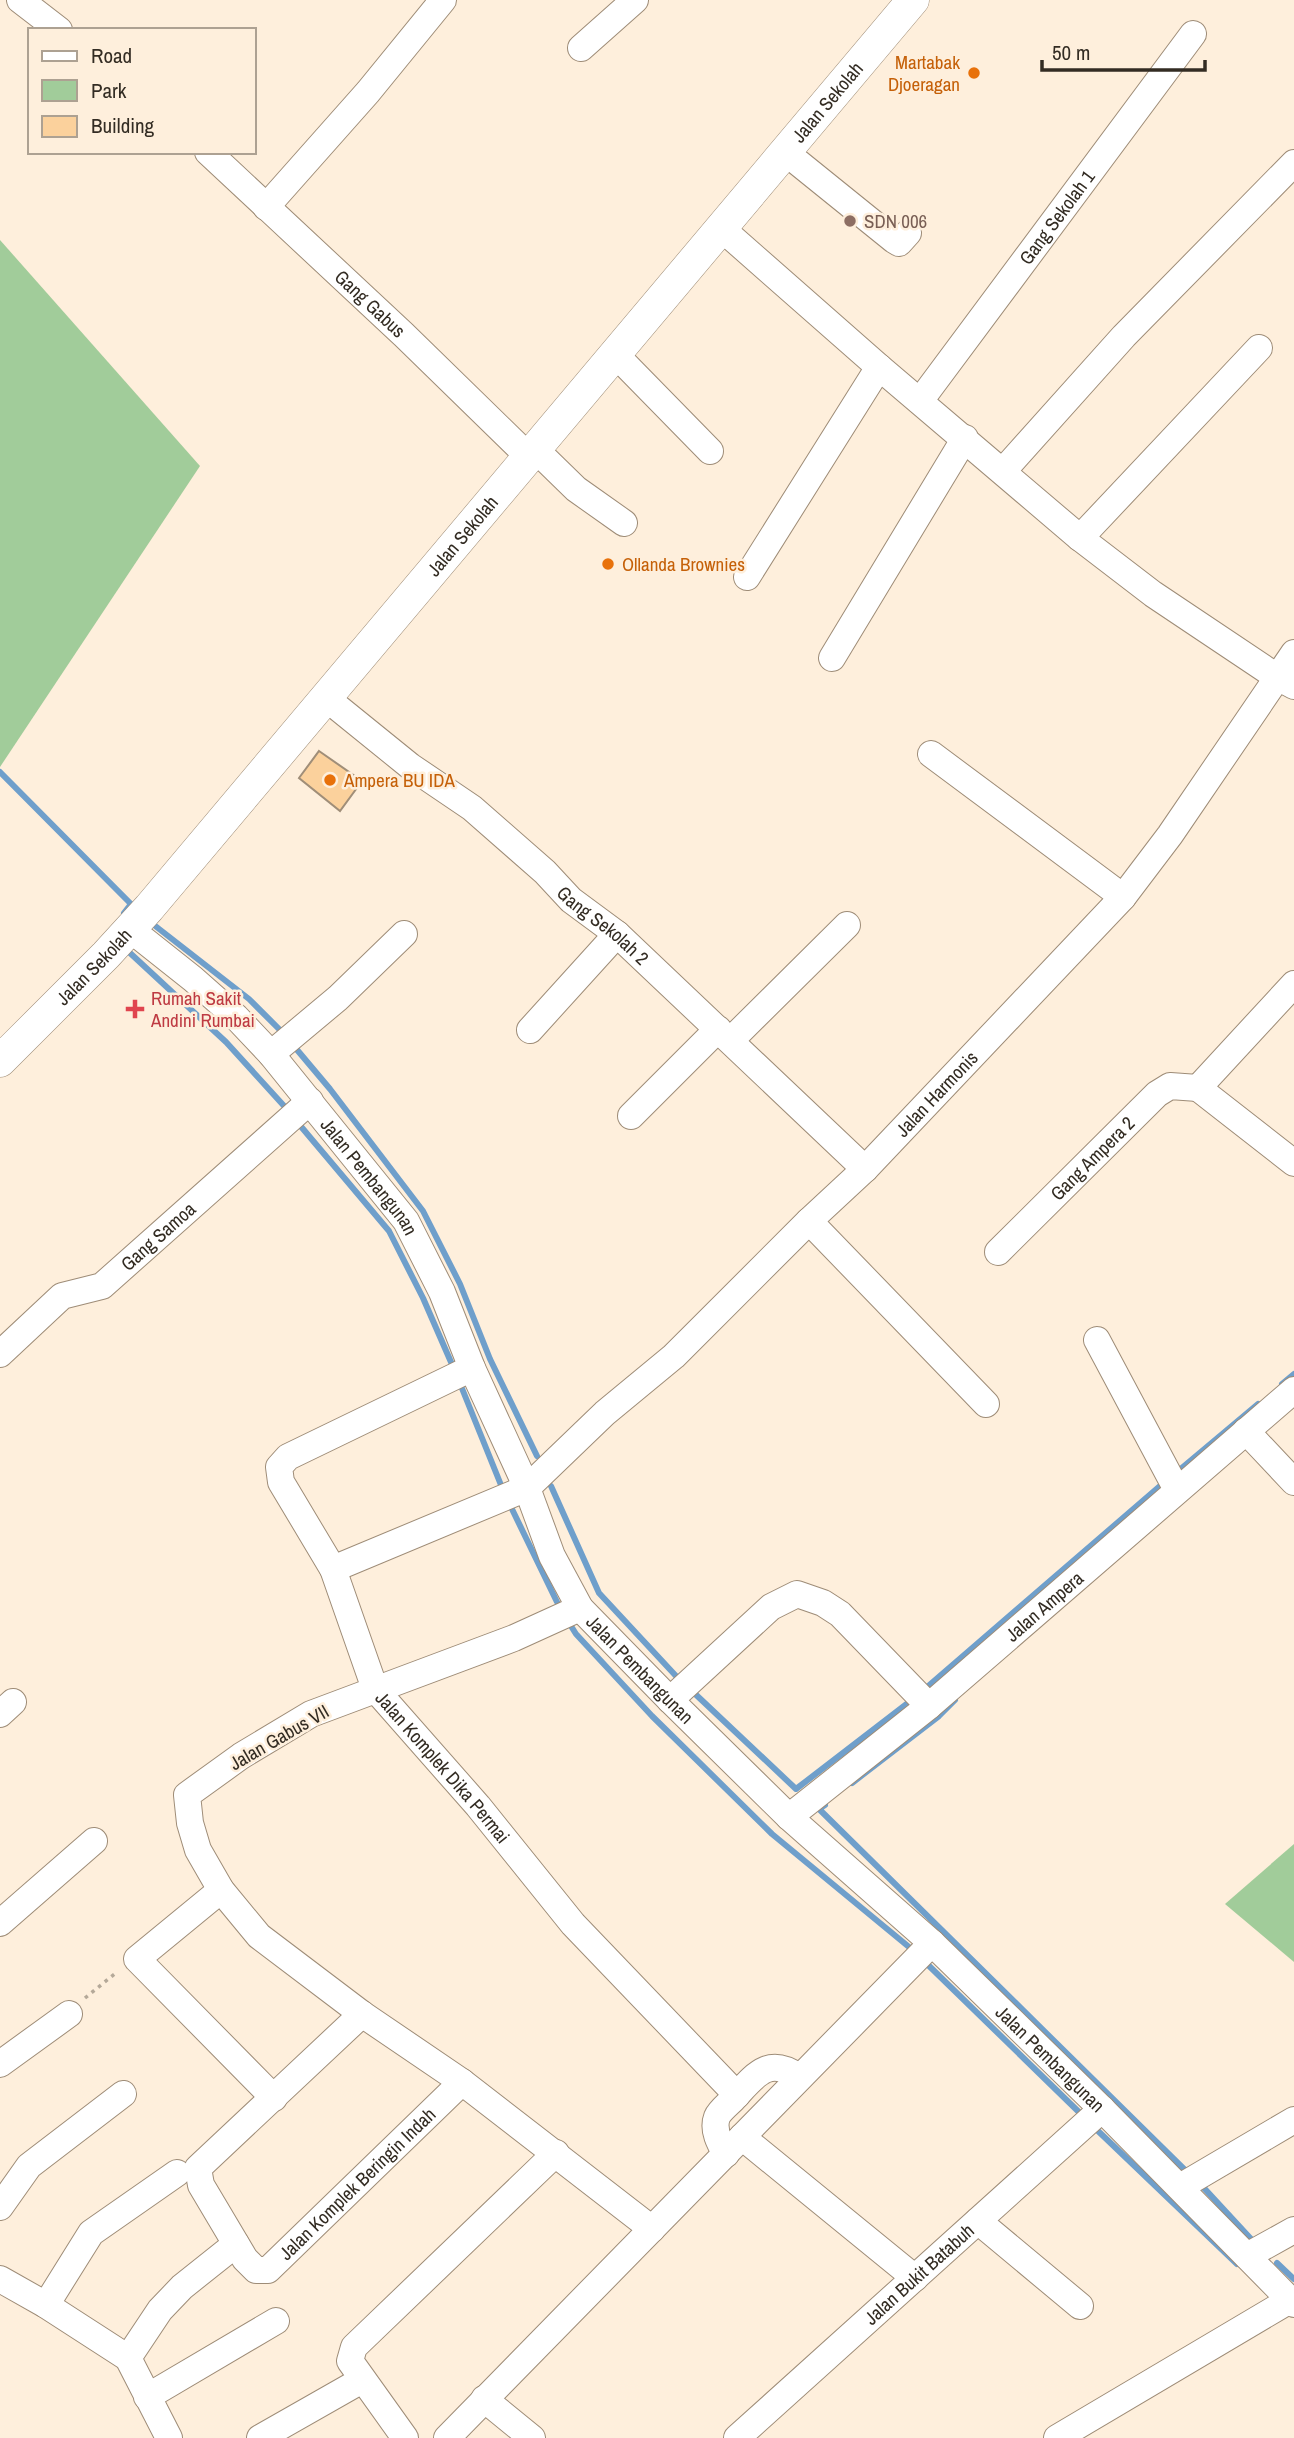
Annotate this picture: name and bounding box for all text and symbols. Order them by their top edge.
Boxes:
legend [28,28,256,154]
scale bar [1042,28,1205,72]
text: 50 m [1052,38,1090,67]
text: Road [91,41,132,70]
place label: Martabak Djoeragan [888,49,960,97]
street label: Jalan Sekolah [786,56,869,148]
marker: Martabak Djoeragan [966,65,982,81]
text: Park [91,76,127,105]
text: Building [91,111,155,140]
street label: Gang Sekolah 1 [1013,164,1101,270]
place label: SDN 006 [864,208,927,234]
marker: SDN 006 [842,213,858,229]
street label: Gang Gabus [329,264,412,343]
street label: Jalan Sekolah [421,490,504,582]
place label: Ollanda Brownies [622,551,745,577]
marker: Ollanda Brownies [600,556,616,572]
place label: Ampera BU IDA [343,767,455,793]
marker: Ampera BU IDA [322,772,338,788]
street label: Gang Sekolah 2 [551,880,655,971]
street label: Jalan Sekolah [50,923,137,1011]
place label: Rumah Sakit Andini Rumbai [150,985,255,1033]
marker: Rumah Sakit Andini Rumbai [125,999,145,1019]
street label: Jalan Harmonis [889,1045,984,1142]
street label: Gang Ampera 2 [1044,1111,1140,1206]
street label: Jalan Pembangunan [315,1112,424,1239]
street label: Gang Samoa [115,1196,201,1276]
street label: Jalan Ampera [1000,1565,1089,1647]
street label: Jalan Pembangunan [581,1609,699,1729]
street label: Jalan Komplek Dika Permai [370,1686,516,1849]
street label: Jalan Gabus VII [224,1698,334,1776]
street label: Jalan Pembangunan [990,1999,1111,2118]
street label: Jalan Komplek Beringin Indah [273,2102,441,2266]
street label: Jalan Bukit Batabuh [858,2218,980,2330]

